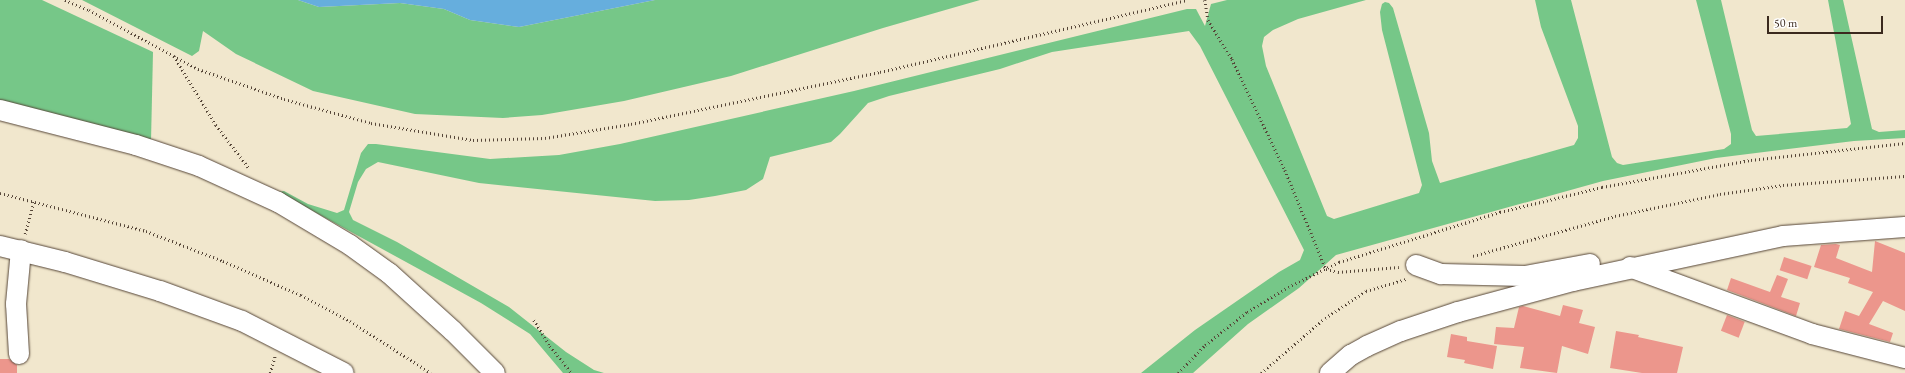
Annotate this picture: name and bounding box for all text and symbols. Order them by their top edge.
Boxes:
scale bar [1769,8,1885,34]
text: 50 m [1774,15,1797,31]

